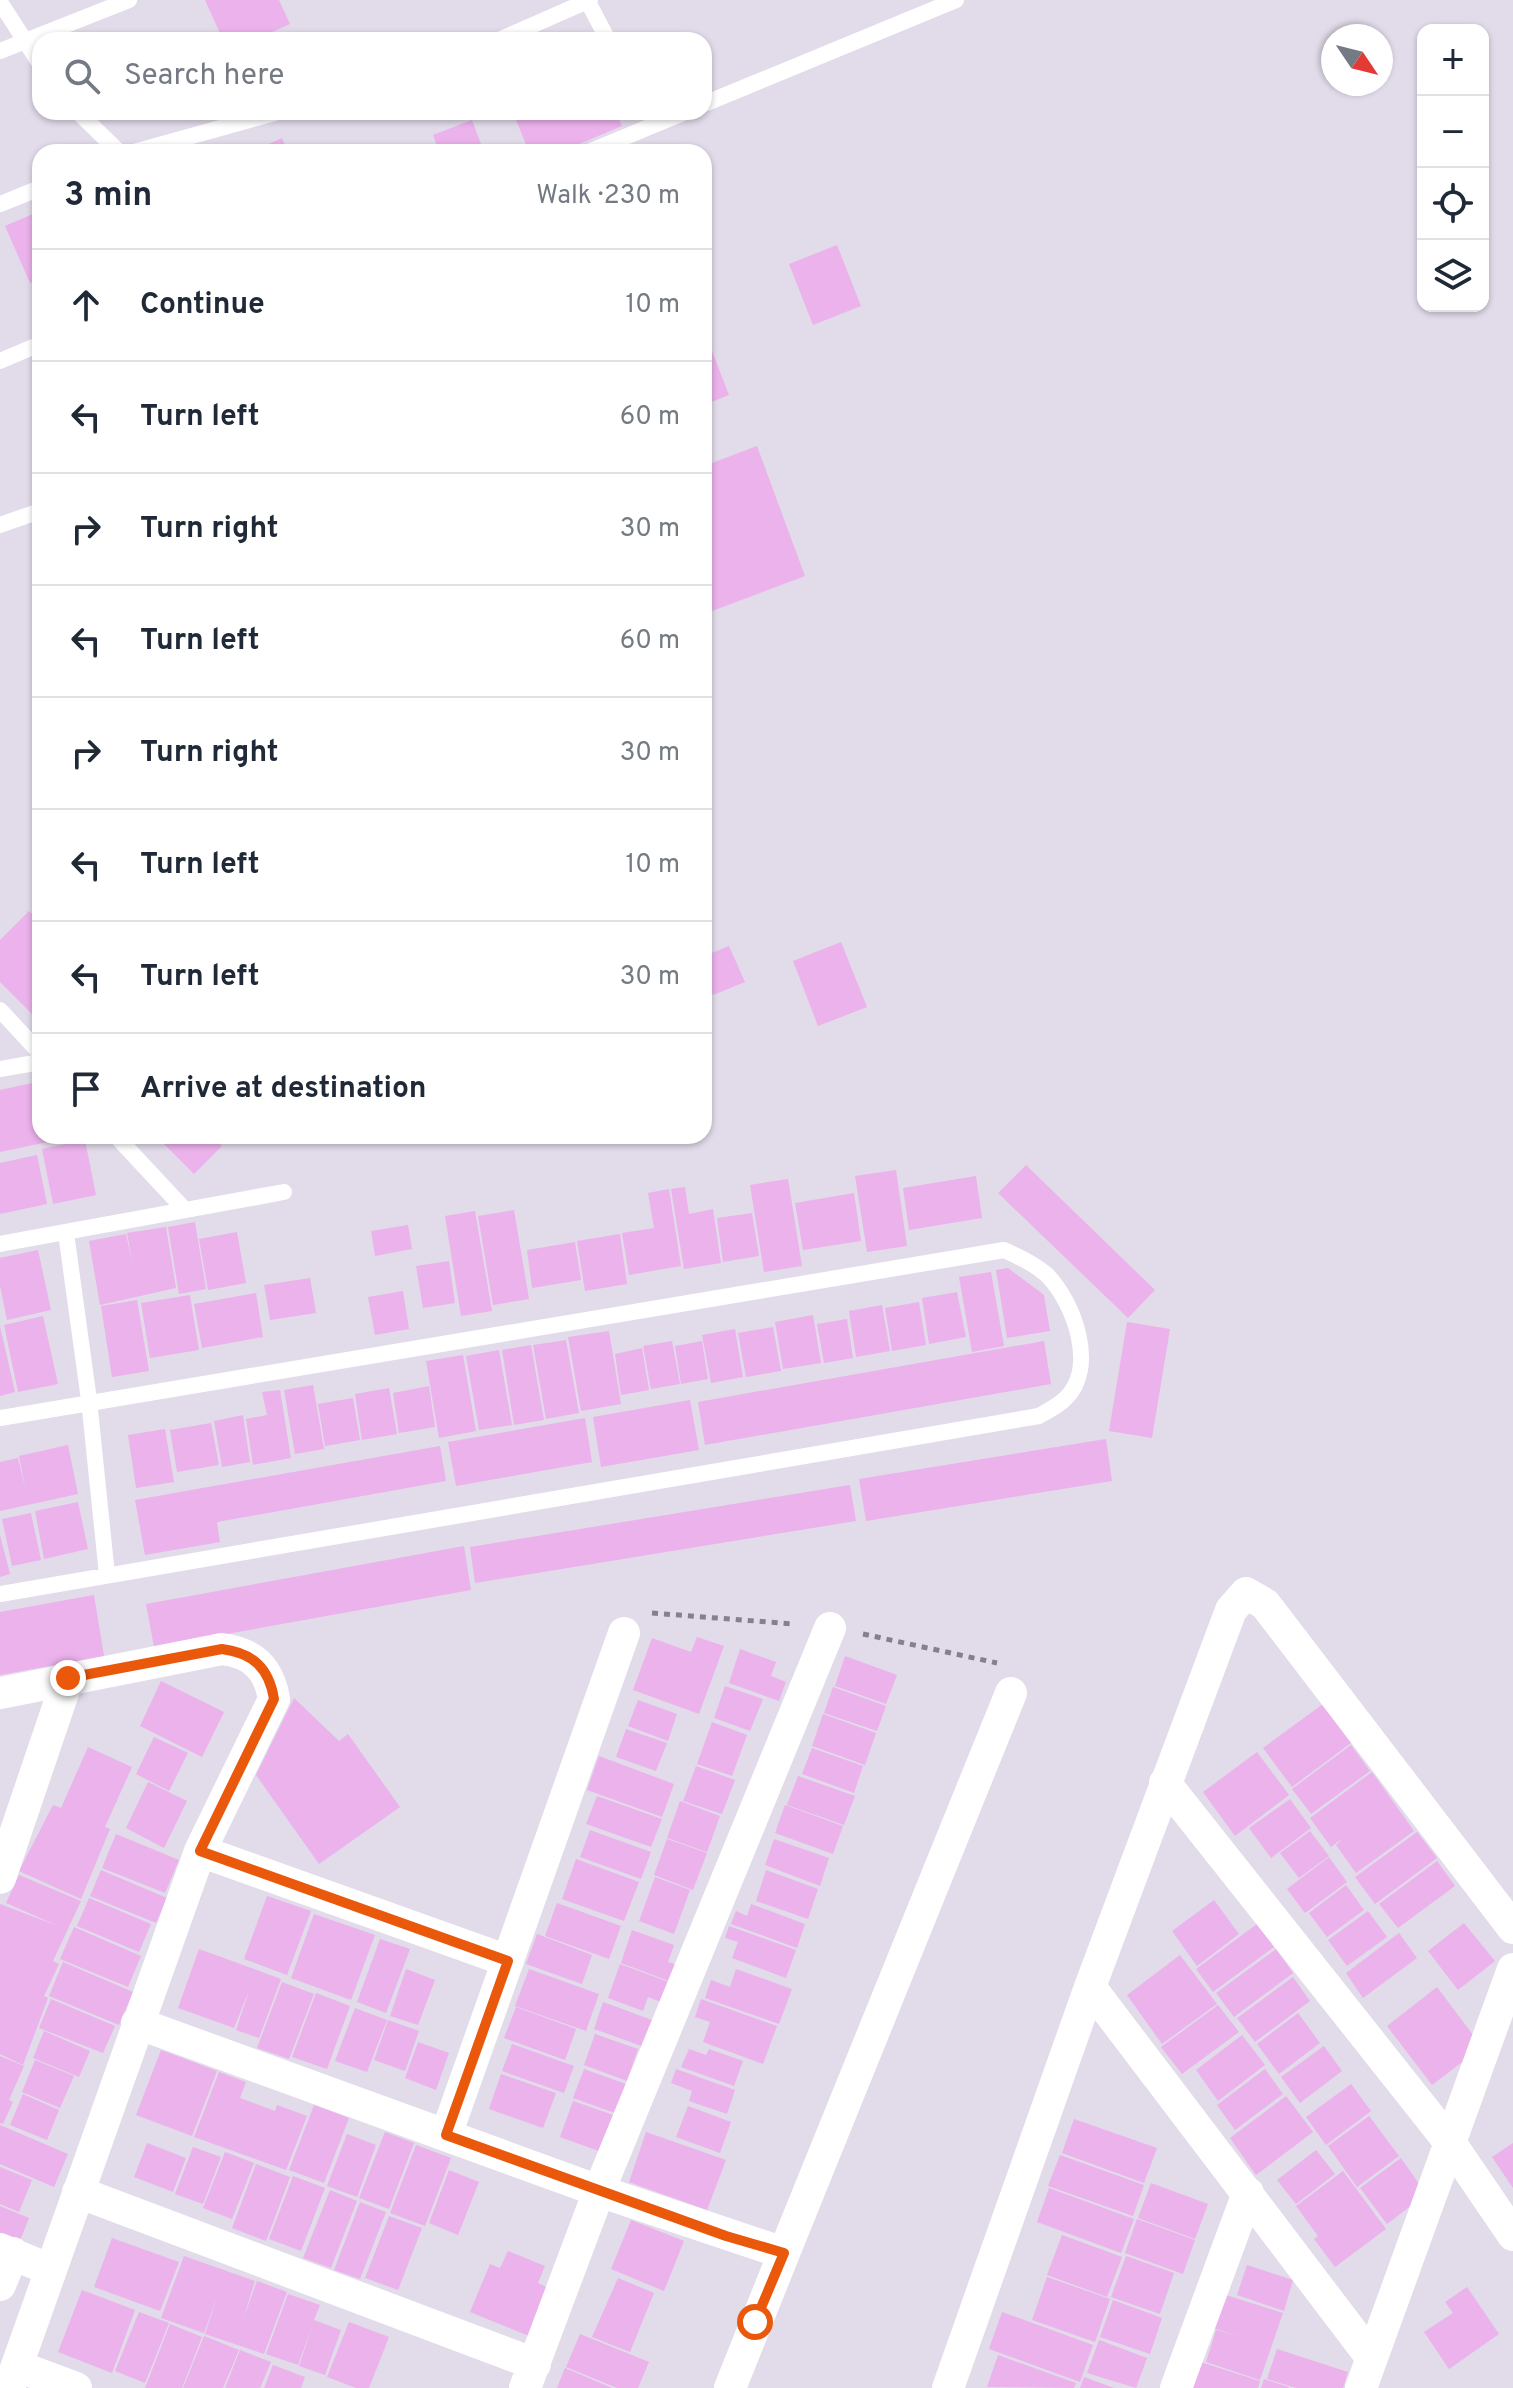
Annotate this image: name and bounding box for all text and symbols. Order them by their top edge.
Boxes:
north arrow [1321,24,1393,96]
map controls [1417,24,1489,312]
button: + [1417,24,1489,96]
search box [32,32,712,120]
icon: search [60,54,104,98]
text: Search here [124,58,284,95]
button: − [1417,96,1489,168]
button: locate [1417,168,1489,240]
text: 3 min [64,175,152,218]
text: Walk · 230 m [536,180,680,213]
button: layers [1417,240,1489,312]
icon: ahead [64,283,108,327]
text: Continue [140,287,265,324]
text: 10 m [625,289,680,322]
icon: left [64,395,108,439]
text: Turn left [140,399,260,436]
text: 60 m [620,401,680,434]
icon: right [64,507,108,551]
text: Turn right [140,511,278,548]
text: 30 m [620,513,680,546]
icon: left [64,619,108,663]
text: Turn left [140,623,260,660]
text: 60 m [620,625,680,658]
icon: right [64,731,108,775]
text: Turn right [140,735,278,772]
text: 30 m [620,737,680,770]
icon: left [64,843,108,887]
text: Turn left [140,847,260,884]
text: 10 m [625,849,680,882]
icon: left [64,955,108,999]
text: Turn left [140,959,260,996]
text: 30 m [620,961,680,994]
icon: arrive [64,1067,108,1111]
text: Arrive at destination [140,1071,426,1108]
route end [50,1660,86,1696]
route start [737,2304,773,2340]

